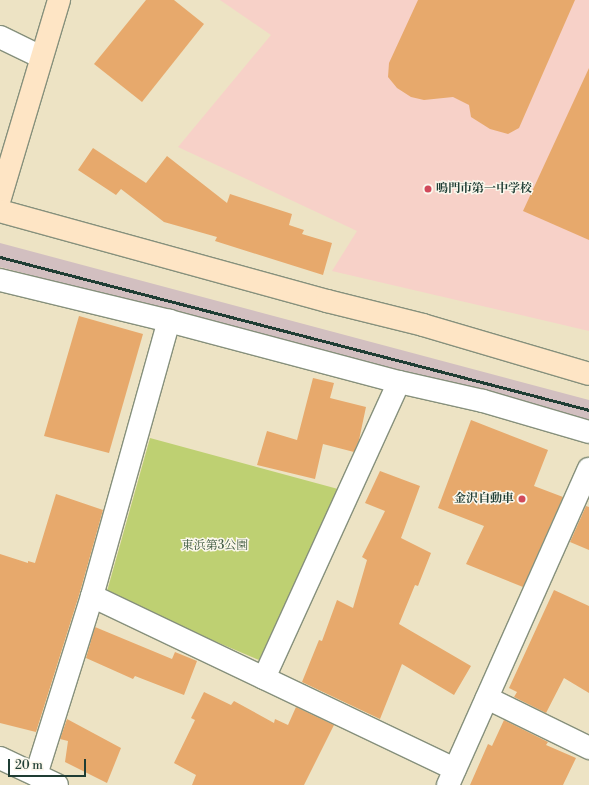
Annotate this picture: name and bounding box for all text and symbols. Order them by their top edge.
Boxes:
place label: 鳴門市第一中学校 [436,182,532,196]
marker: 鳴門市第一中学校 [423,184,433,194]
place label: 金沢自動車 [454,492,514,506]
marker: 金沢自動車 [517,494,527,504]
park label: 東浜第3公園 [182,539,248,553]
scale bar [10,751,88,777]
text: 20 m [15,758,43,773]

